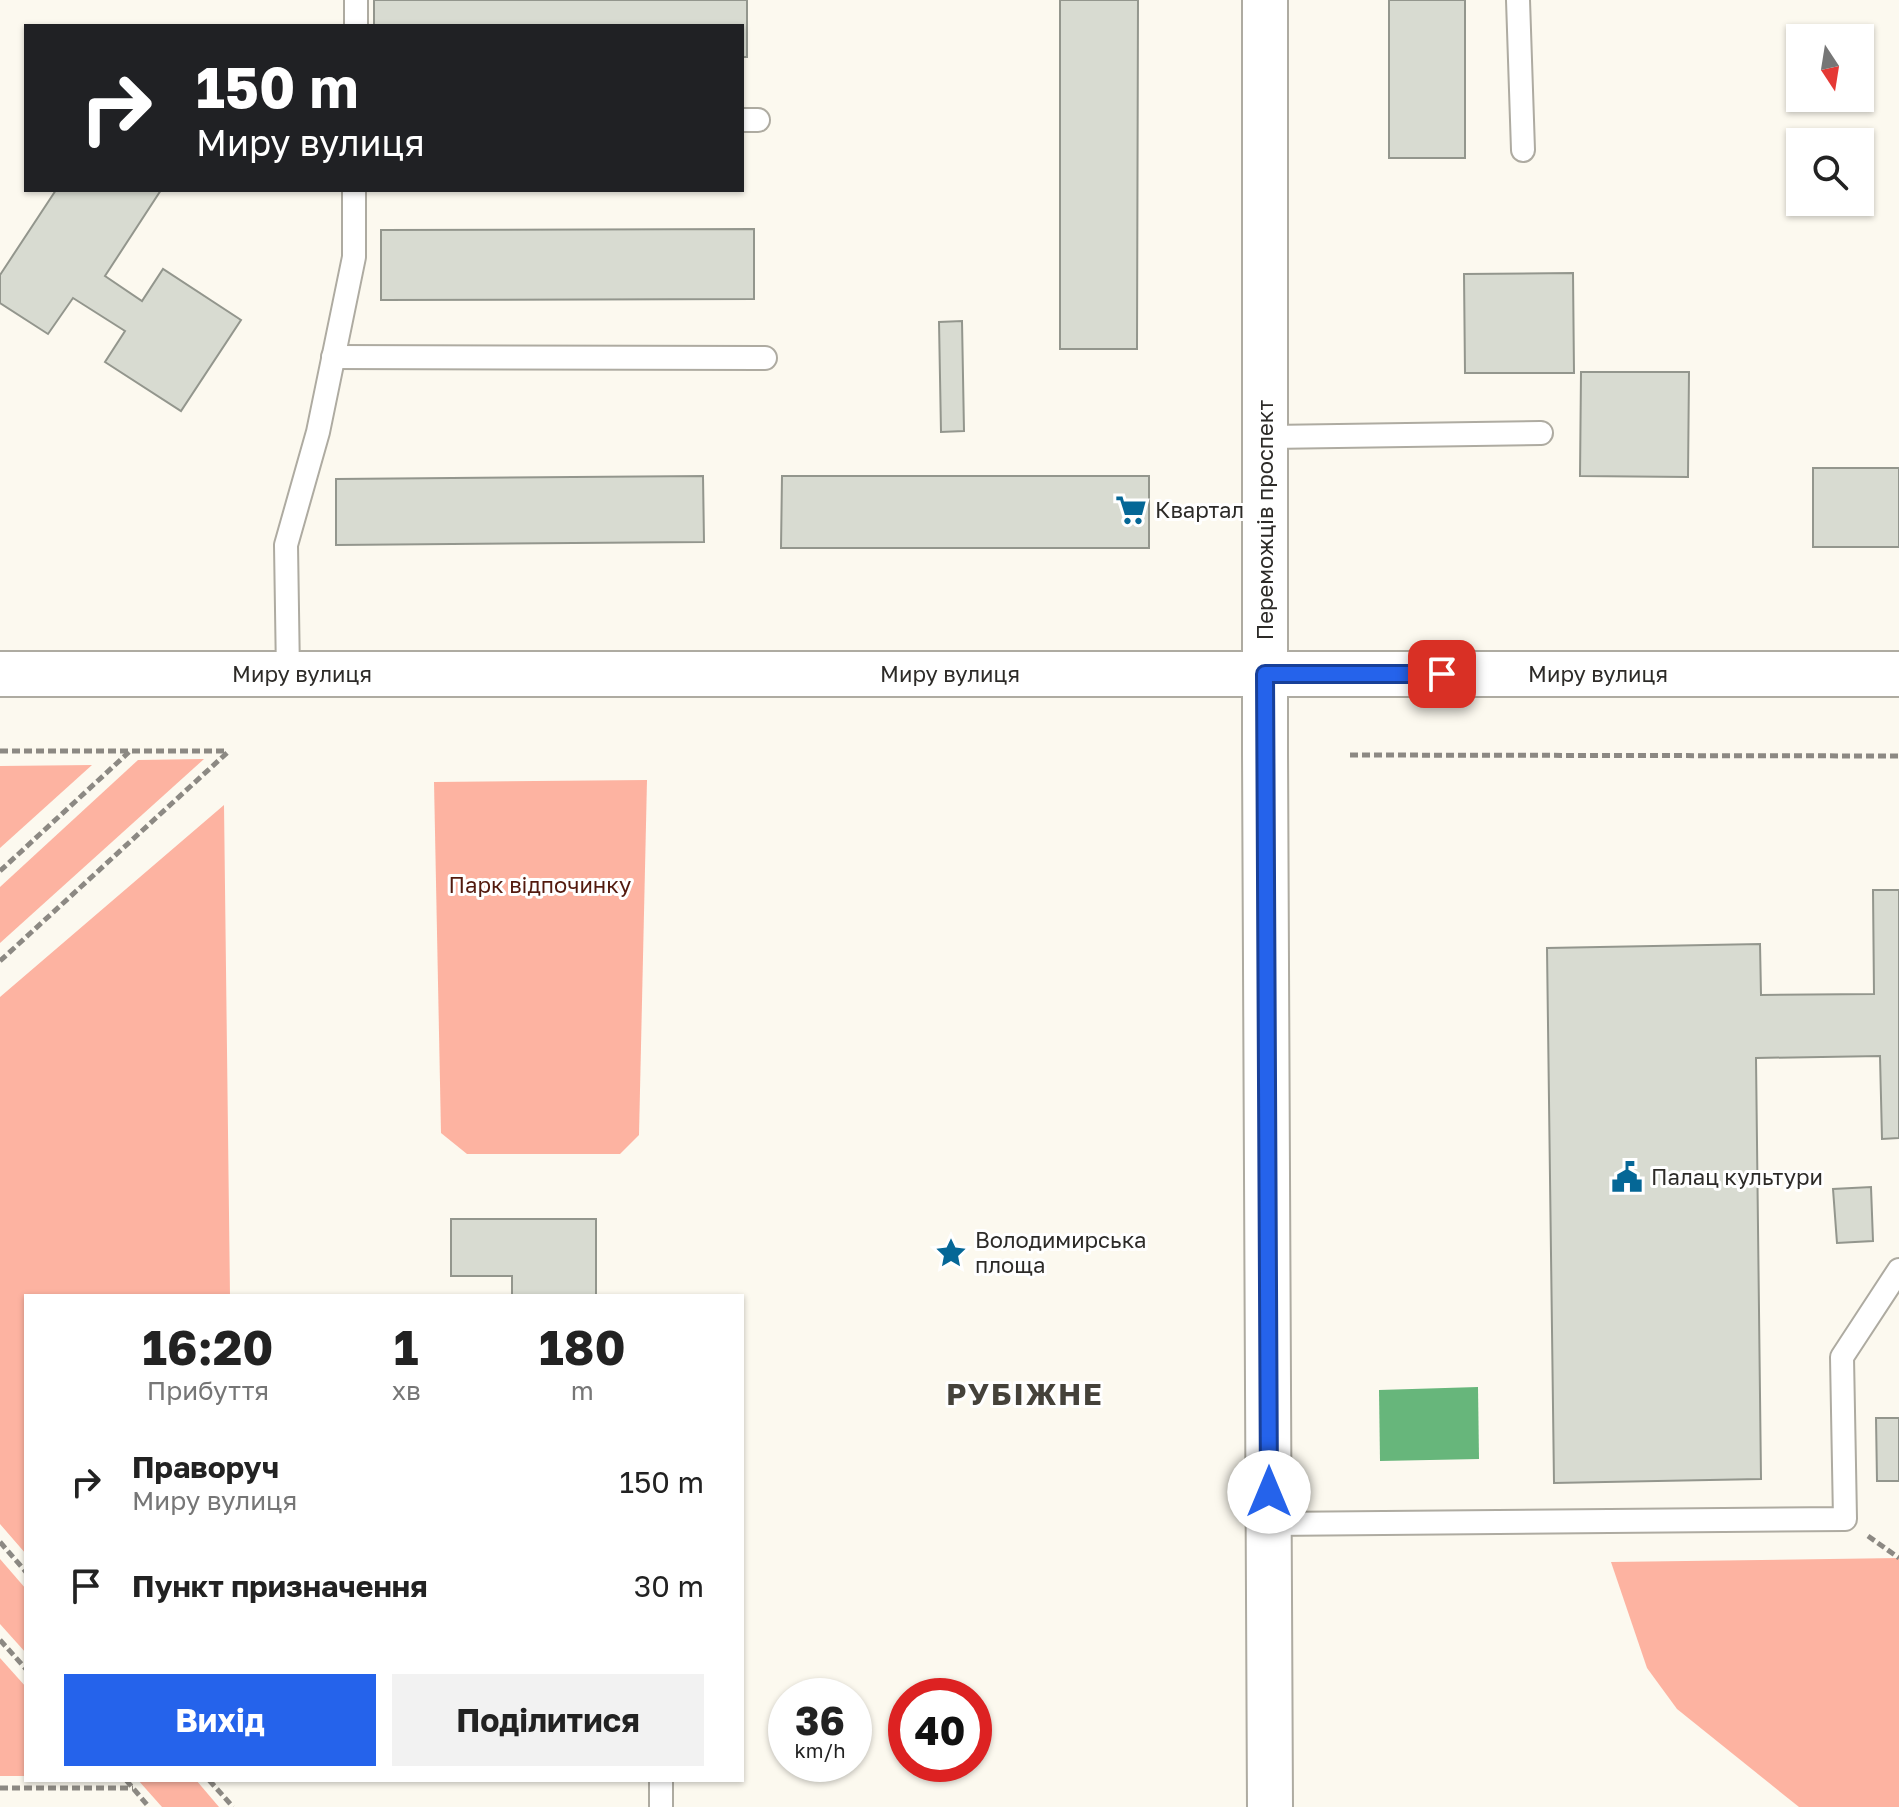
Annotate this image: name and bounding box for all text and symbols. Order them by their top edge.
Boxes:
north arrow [1786,24,1874,112]
map controls [1786,24,1874,216]
text: 150 m [196,53,358,120]
icon: right [64,56,168,160]
text: Миру вулиця [196,121,425,164]
button: search [1786,128,1874,216]
street label: Переможців проспект [1251,400,1278,640]
supermarket icon: Квартал [1114,493,1148,527]
place label: Квартал [1155,496,1244,523]
pin [1408,640,1476,708]
icon: arrive [1420,652,1464,696]
street label: Миру вулиця [232,660,372,687]
street label: Миру вулиця [880,660,1020,687]
street label: Миру вулиця [1528,660,1668,687]
park label: Парк відпочинку [449,871,631,898]
public building icon: Палац культури [1610,1160,1644,1194]
place label: Палац культури [1651,1163,1823,1190]
place label: Володимирська площа [975,1226,1147,1278]
place icon: Володимирська площа [934,1236,968,1270]
text: 16:20 [142,1318,273,1376]
text: 1 [394,1318,419,1376]
text: 180 [539,1318,626,1376]
text: Прибуття [147,1375,269,1406]
text: хв [392,1375,421,1406]
text: m [571,1375,594,1406]
district label: РУБІЖНЕ [946,1376,1104,1412]
text: Праворуч [132,1449,279,1485]
position arrow [1227,1450,1311,1534]
icon: right [64,1460,108,1504]
text: 150 m [619,1464,704,1500]
text: Миру вулиця [132,1485,297,1516]
icon: arrive [64,1564,108,1608]
text: Пункт призначення [132,1568,428,1604]
text: 30 m [634,1568,704,1604]
button: Вихід [64,1674,376,1766]
button: Поділитися [392,1674,704,1766]
speed limit sign: 40 [888,1678,992,1782]
text: 36 [795,1696,845,1744]
text: km/h [795,1738,845,1762]

